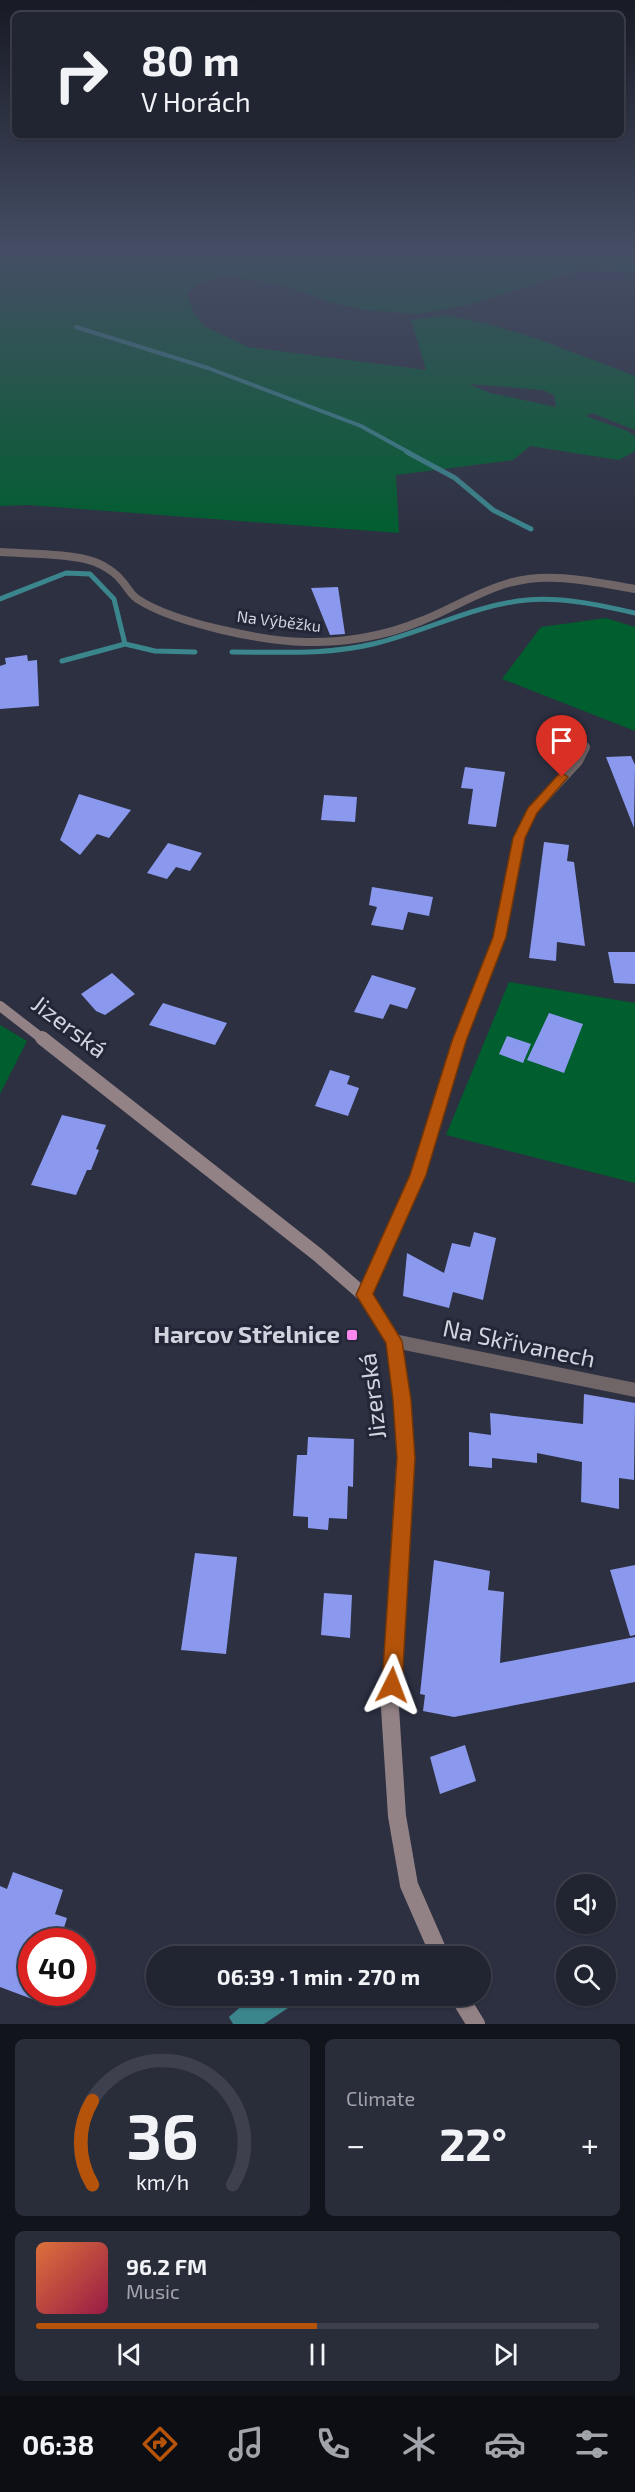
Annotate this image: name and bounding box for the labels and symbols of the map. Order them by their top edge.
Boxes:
street label: Na Výběžku [236,606,322,635]
pin [536,715,587,777]
street label: Jizerská [27,988,113,1063]
street label: Na Skřivanech [440,1312,598,1373]
place label: Harcov Střelnice [154,1319,340,1348]
marker: Harcov Střelnice [345,1328,359,1342]
street label: Jizerská [352,1352,391,1441]
position arrow [360,1653,424,1717]
speed limit sign: 40 [18,1928,96,2006]

